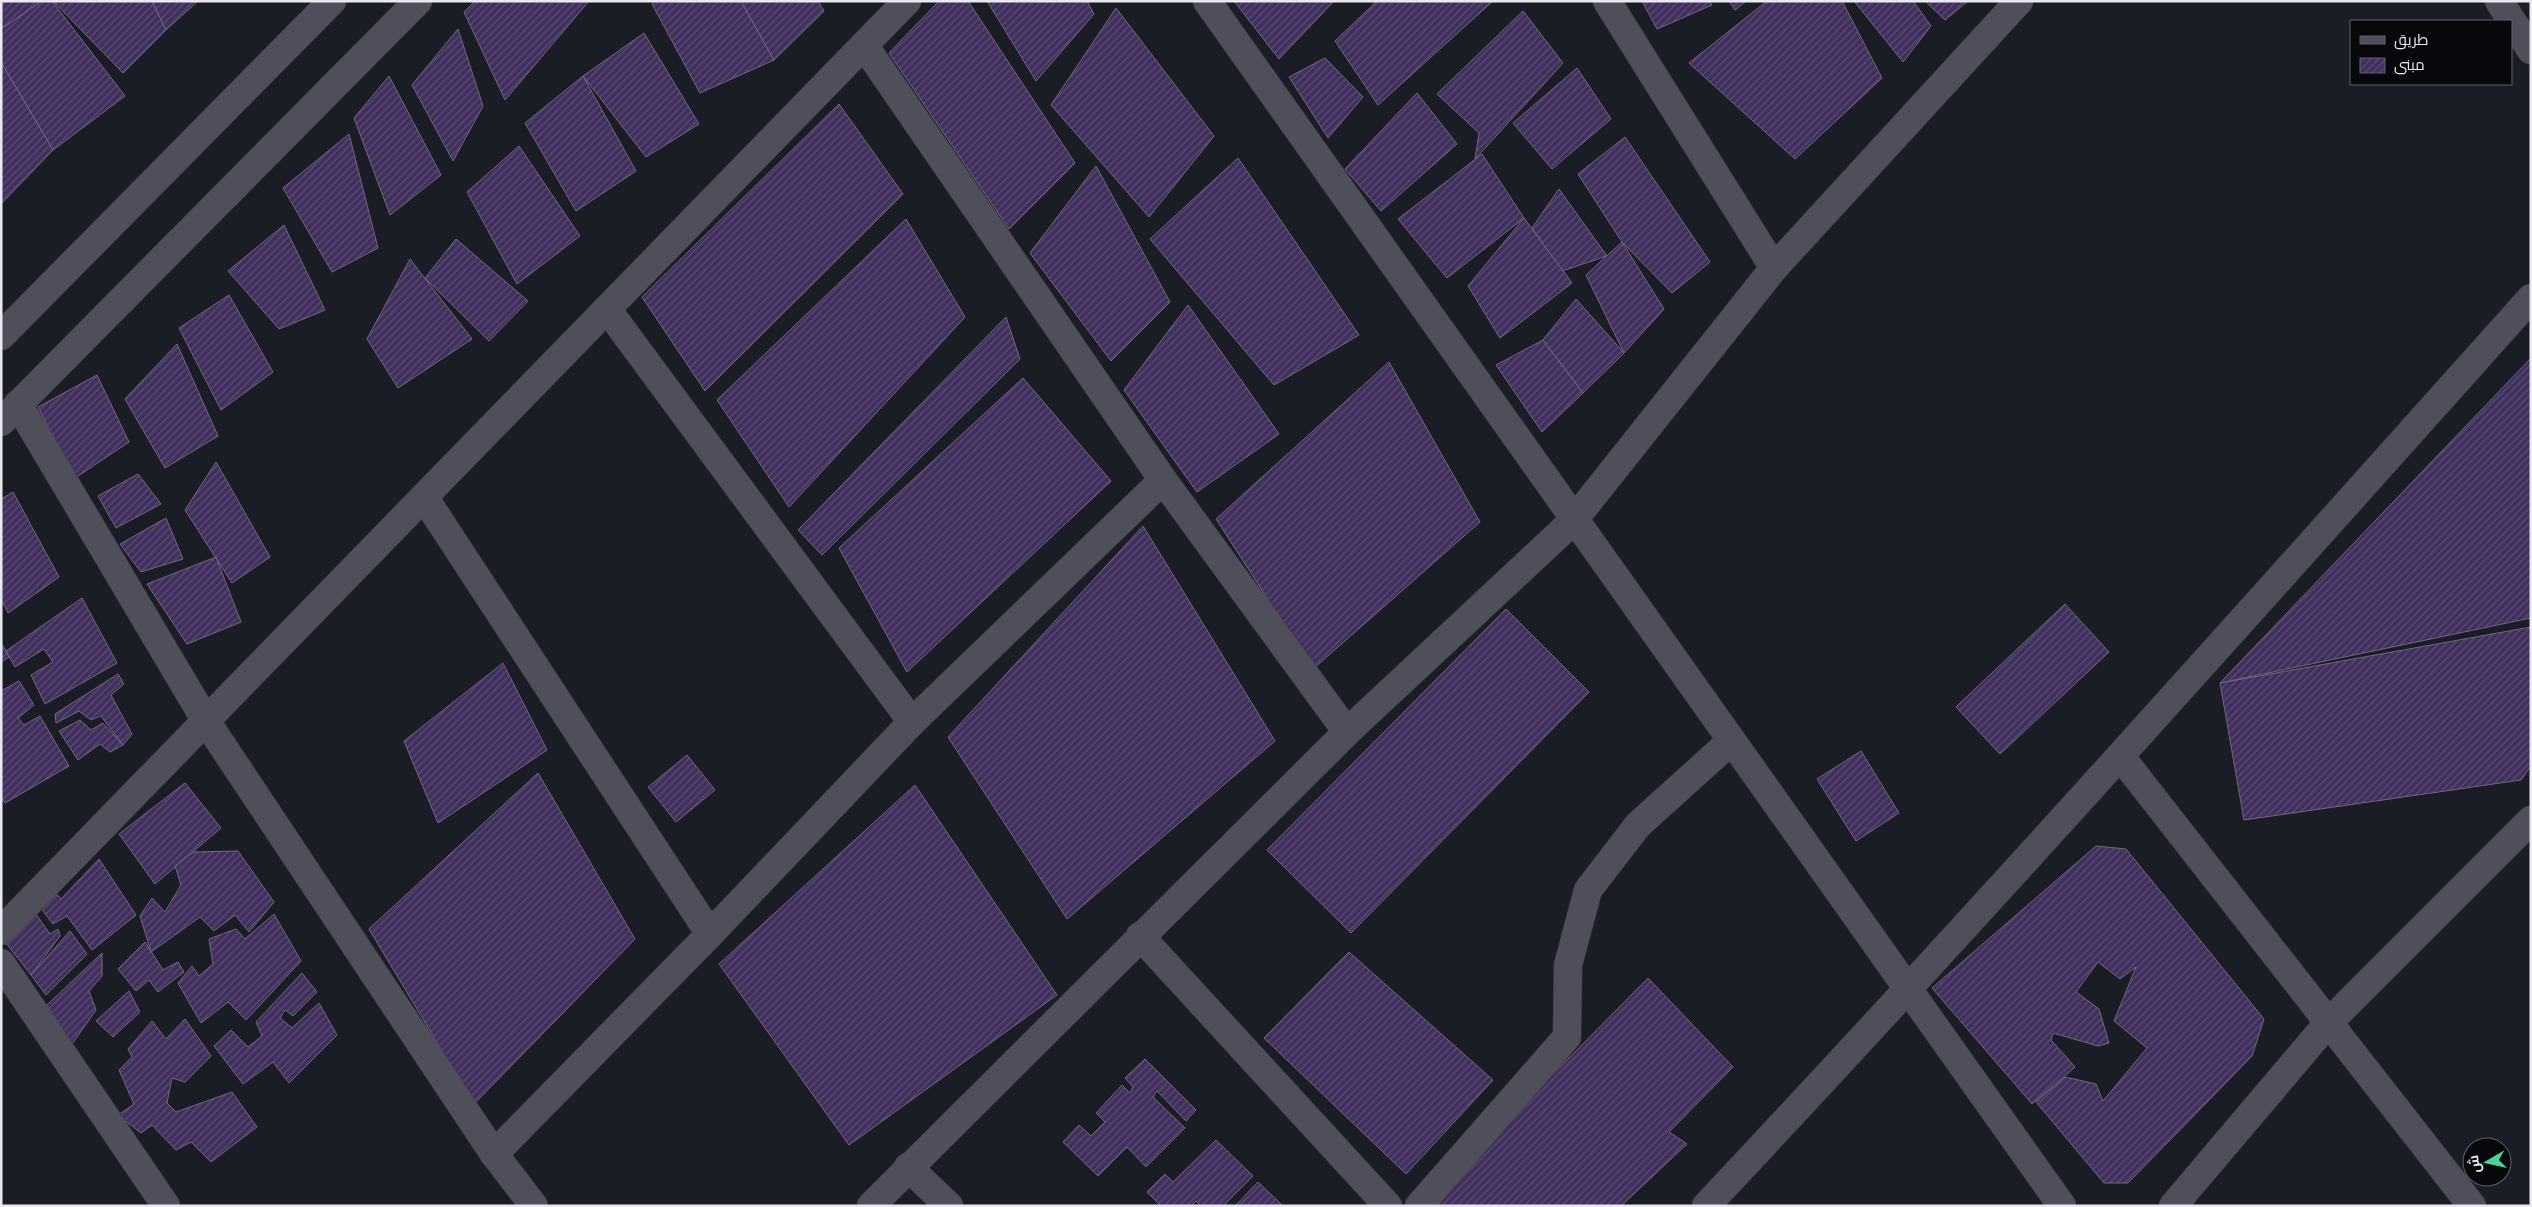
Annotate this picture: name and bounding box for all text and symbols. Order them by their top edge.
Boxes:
legend [2350,20,2512,85]
text: طريق [2394,30,2428,50]
text: مبنى [2394,55,2425,75]
north arrow [2462,1137,2512,1187]
text: ش [2464,1154,2484,1174]

